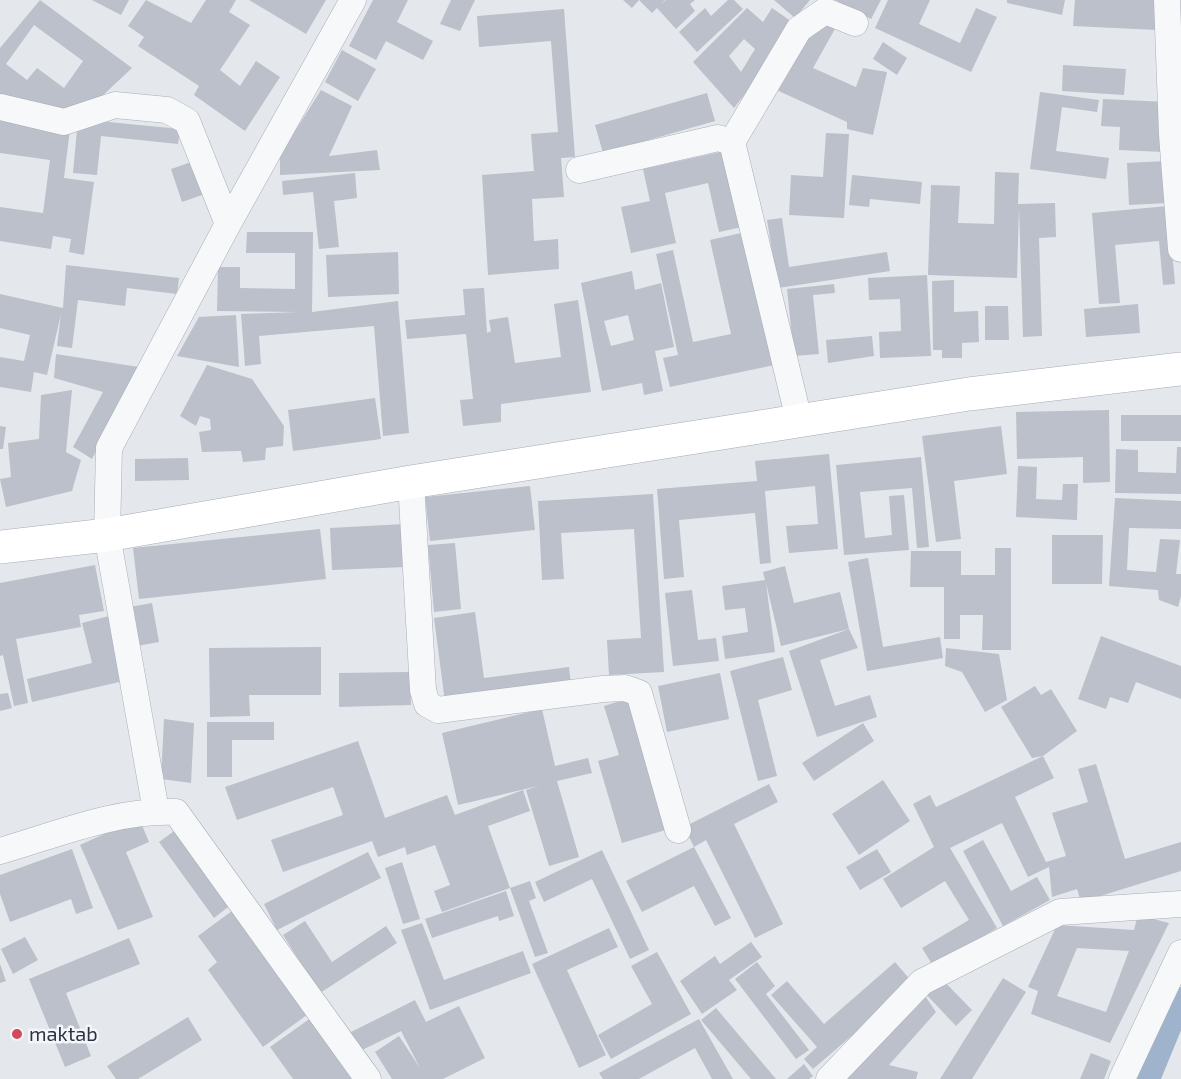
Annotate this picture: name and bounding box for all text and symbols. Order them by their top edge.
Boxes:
place label: maktab [29,1022,98,1046]
marker: maktab [10,1027,24,1041]

